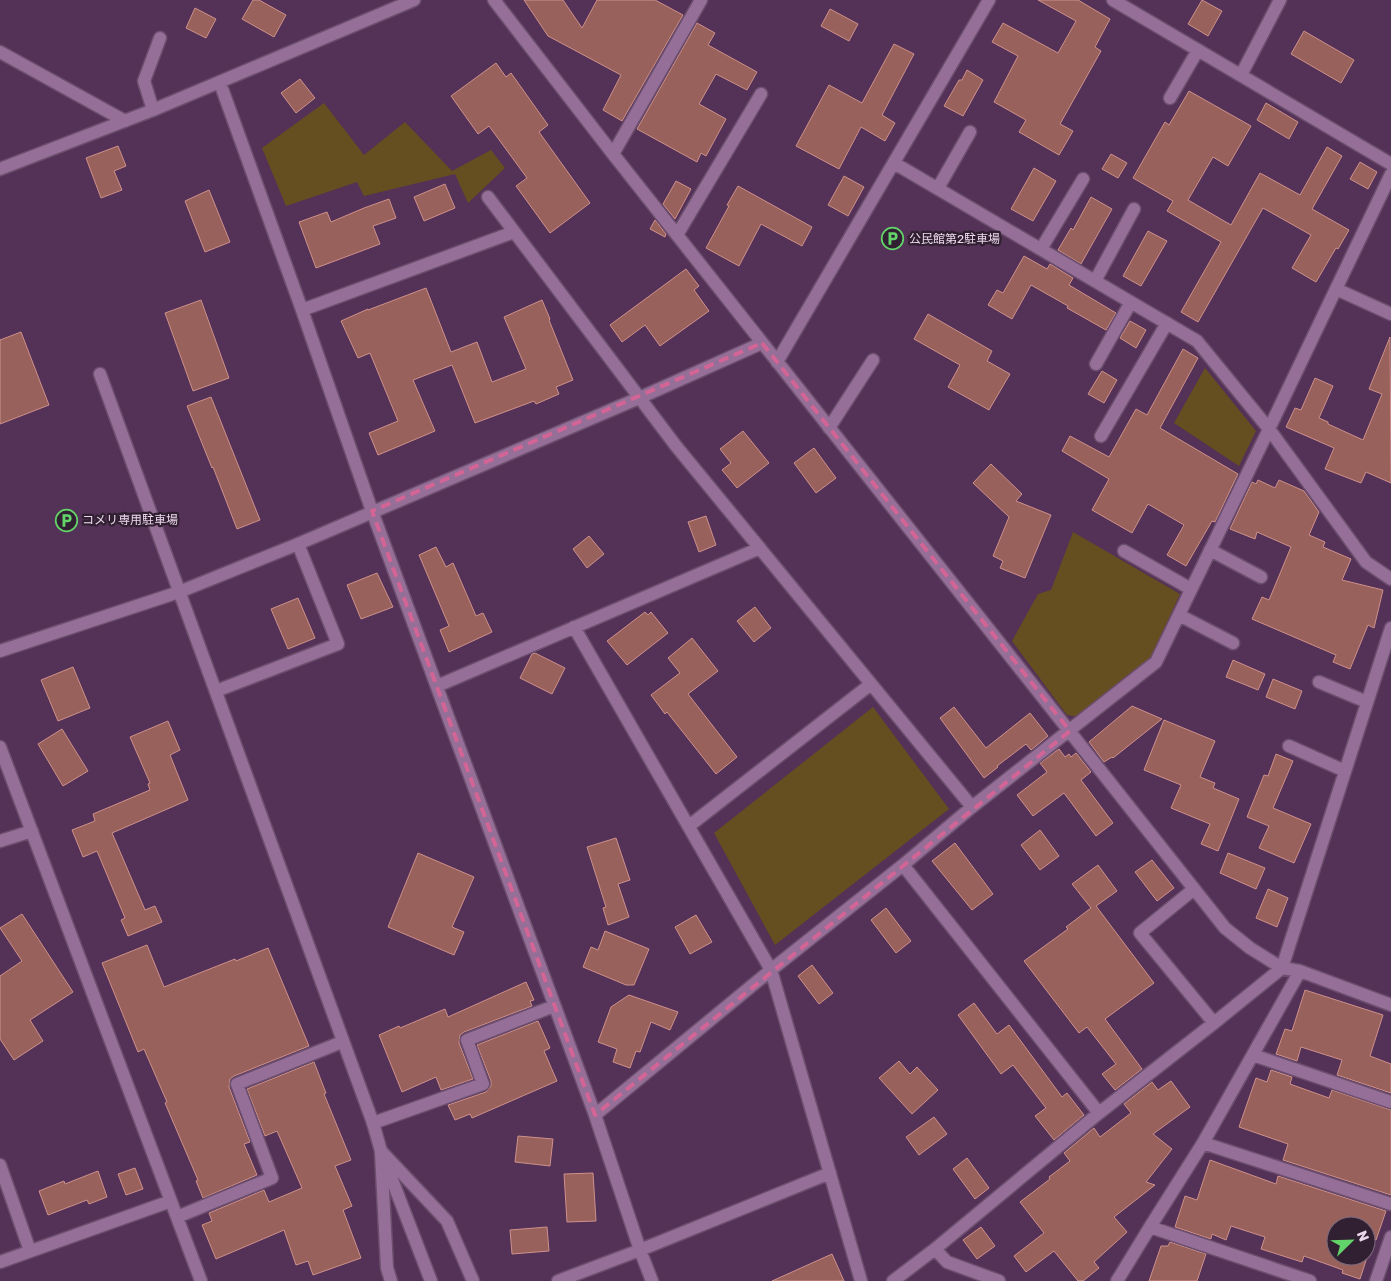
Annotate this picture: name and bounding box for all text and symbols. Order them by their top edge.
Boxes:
parking icon: 公民館第2駐車場 [881,227,905,251]
place label: 公民館第2駐車場 [909,232,1000,246]
parking icon: コメリ専用駐車場 [54,508,78,532]
place label: コメリ専用駐車場 [82,513,178,527]
north arrow [1326,1216,1376,1266]
text: N [1353,1228,1372,1244]

